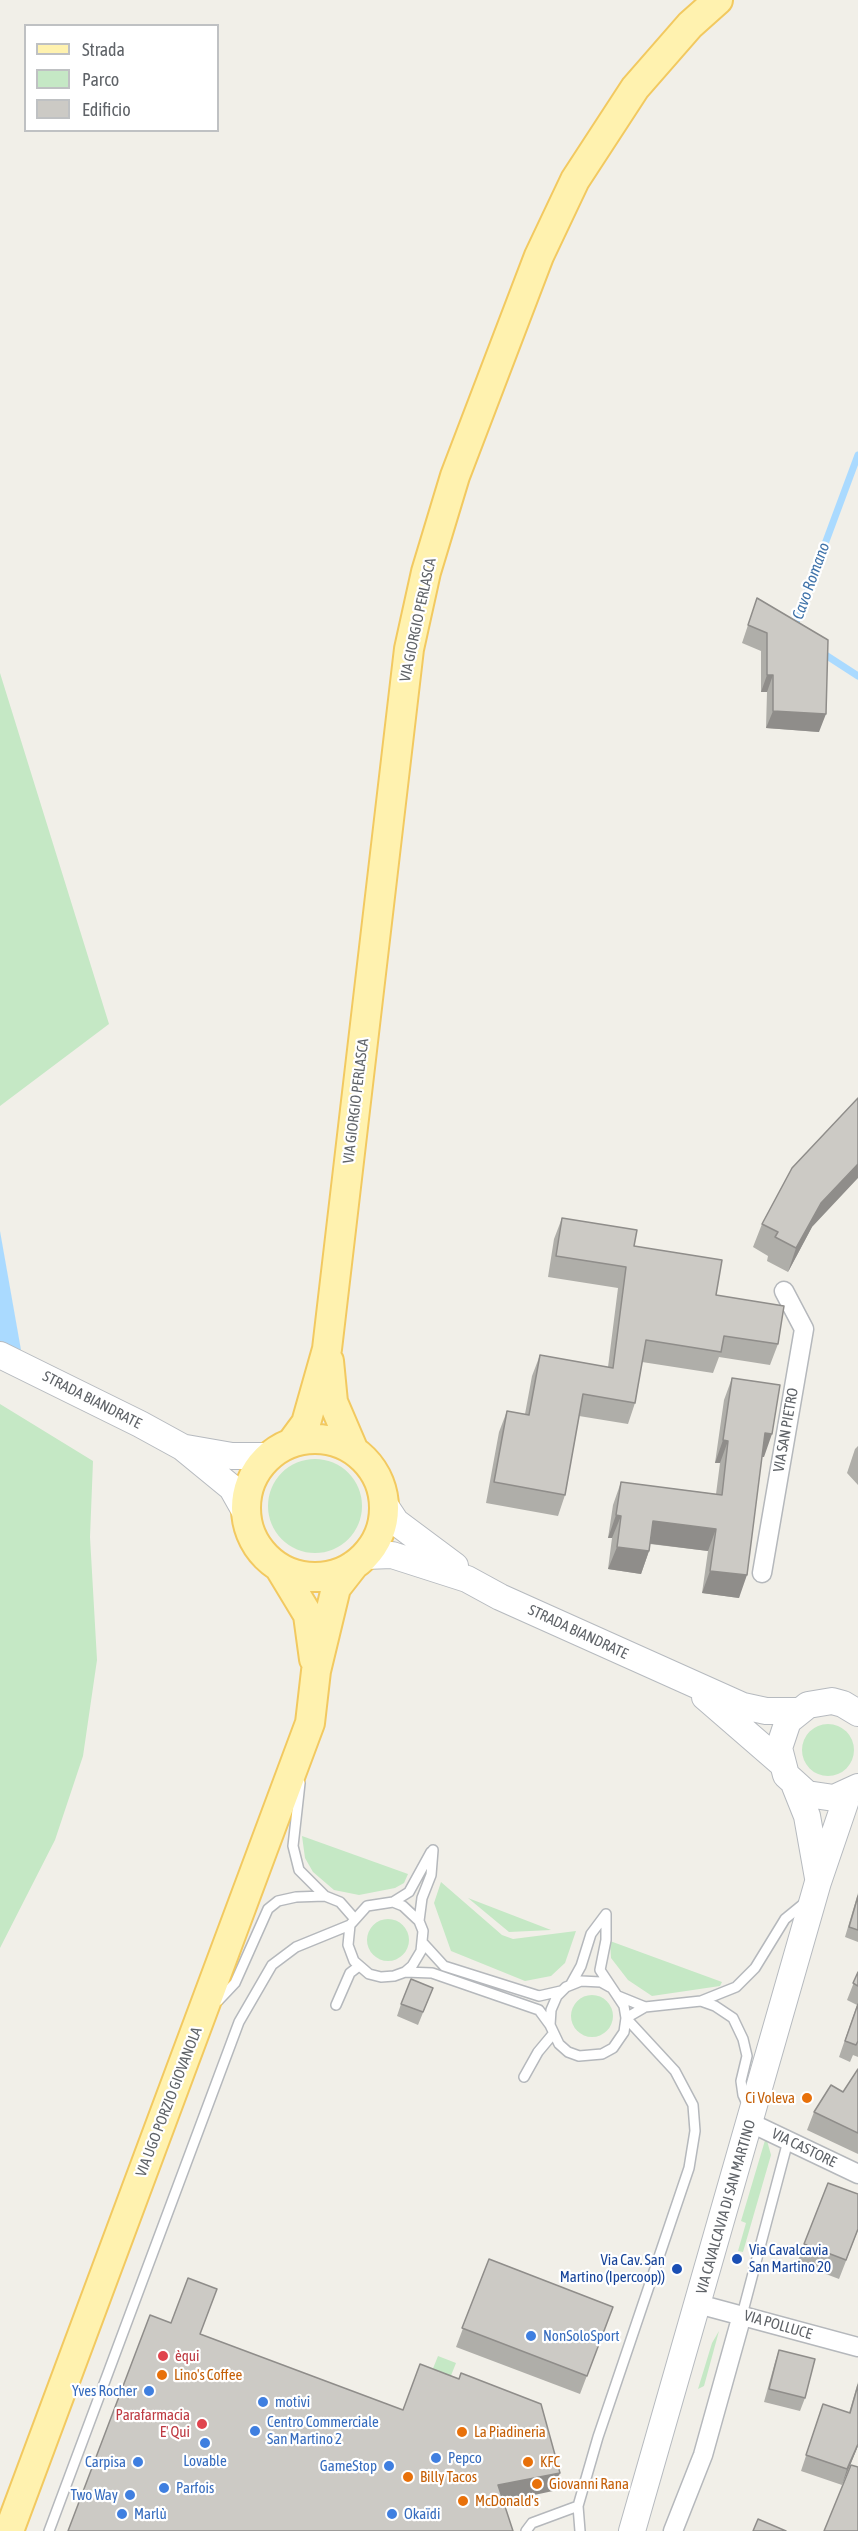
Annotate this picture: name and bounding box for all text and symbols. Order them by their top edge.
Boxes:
legend [24,24,219,132]
text: Strada [82,39,125,60]
text: Parco [82,69,119,90]
text: Edificio [82,99,131,120]
water label: Cavo Romano [788,540,834,622]
street label: VIA GIORGIO PERLASCA [396,557,440,683]
street label: VIA GIORGIO PERLASCA [339,1037,373,1165]
street label: STRADA BIANDRATE [40,1367,144,1433]
street label: VIA SAN PIETRO [770,1386,802,1474]
street label: STRADA BIANDRATE [525,1601,631,1663]
street label: VIA UGO PORZIO GIOVANOLA [132,2025,206,2179]
place label: Ci Voleva [745,2089,795,2107]
marker: Ci Voleva [800,2091,814,2105]
street label: VIA CAVALCAVIA DI SAN MARTINO [692,2118,760,2296]
street label: VIA CASTORE [769,2125,839,2171]
place label: Via Cavalcavia San Martino 20 [749,2241,831,2276]
place label: Via Cav. San Martino (Ipercoop)) [560,2251,665,2286]
marker: Via Cavalcavia San Martino 20 [730,2252,744,2266]
marker: Via Cav. San Martino (Ipercoop)) [670,2262,684,2276]
street label: VIA POLLUCE [742,2307,814,2343]
place label: NonSoloSport [543,2327,619,2345]
marker: NonSoloSport [524,2329,538,2343]
place label: èqui [175,2347,200,2365]
marker: èqui [156,2349,170,2363]
place label: Lino's Coffee [174,2366,242,2384]
marker: Lino's Coffee [155,2368,169,2382]
place label: Yves Rocher [72,2382,137,2400]
marker: Yves Rocher [142,2384,156,2398]
place label: motivi [275,2393,310,2411]
marker: motivi [256,2395,270,2409]
place label: Parafarmacia E' Qui [116,2406,190,2441]
place label: Centro Commerciale San Martino 2 [267,2413,379,2448]
marker: Parafarmacia E' Qui [195,2417,209,2431]
place label: La Piadineria [474,2423,546,2441]
marker: Centro Commerciale San Martino 2 [248,2424,262,2438]
marker: La Piadineria [455,2425,469,2439]
marker: Lovable [198,2436,212,2450]
place label: Pepco [448,2449,482,2467]
marker: Pepco [429,2451,443,2465]
place label: Lovable [183,2452,227,2470]
place label: Carpisa [85,2453,126,2471]
place label: KFC [540,2453,560,2471]
marker: Carpisa [131,2455,145,2469]
marker: KFC [521,2455,535,2469]
place label: GameStop [320,2457,377,2475]
marker: GameStop [382,2459,396,2473]
place label: Billy Tacos [420,2468,477,2486]
marker: Billy Tacos [401,2470,415,2484]
place label: Giovanni Rana [549,2475,629,2493]
marker: Giovanni Rana [530,2477,544,2491]
place label: Parfois [176,2479,214,2497]
marker: Parfois [157,2481,171,2495]
place label: Two Way [71,2486,118,2504]
marker: Two Way [123,2488,137,2502]
place label: McDonald's [475,2492,539,2510]
marker: McDonald's [456,2494,470,2508]
place label: Marlù [134,2505,167,2523]
place label: Okaïdi [404,2505,440,2523]
marker: Marlù [115,2507,129,2521]
marker: Okaïdi [385,2507,399,2521]

